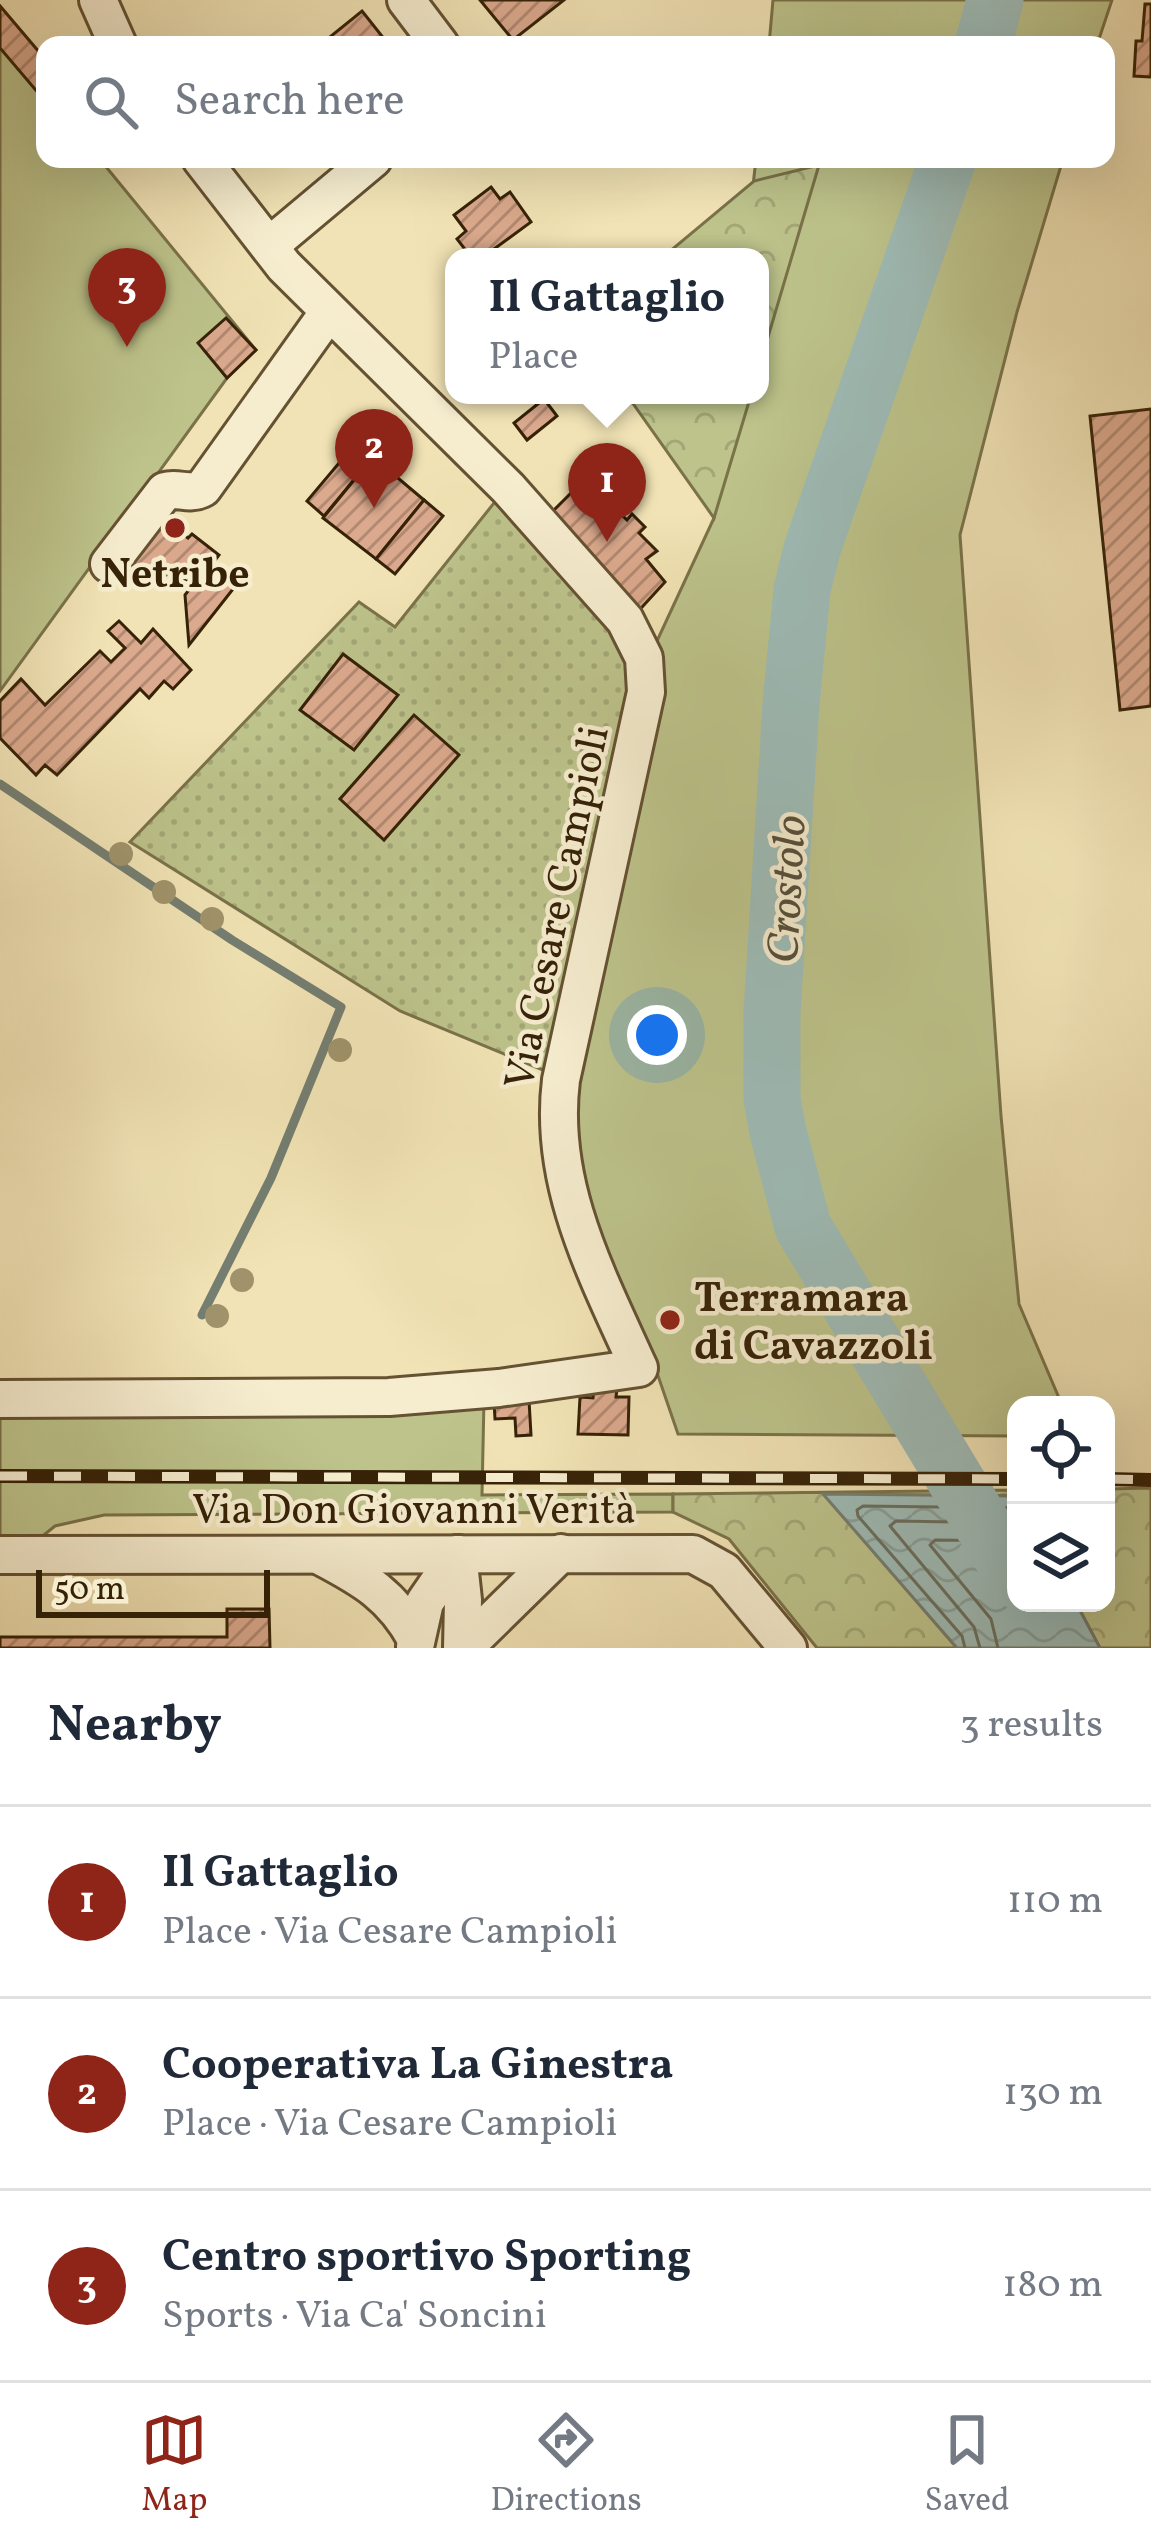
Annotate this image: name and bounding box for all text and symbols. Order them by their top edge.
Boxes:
search box [36,36,1115,168]
icon: search [78,69,144,135]
text: Search here [174,71,405,134]
pin: 3 [88,248,166,347]
popup [445,248,769,404]
text: Il Gattaglio [489,268,725,331]
text: Place [489,331,578,385]
pin: 2 [335,409,413,508]
pin: 1 [568,443,646,542]
marker: Netribe [162,515,188,541]
place label: Netribe [100,547,250,606]
street label: Via Cesare Campioli [492,721,627,1095]
water label: Crostolo [754,814,825,965]
your location [627,1005,687,1065]
place label: Terramara di Cavazzoli [694,1271,933,1378]
marker: Terramara di Cavazzoli [657,1307,683,1333]
map controls [1007,1396,1115,1612]
button: locate [1007,1396,1115,1504]
street label: Via Don Giovanni Verità [192,1483,636,1542]
button: layers [1007,1504,1115,1612]
scale bar [36,1564,270,1617]
text: 50 m [54,1568,125,1614]
text: Nearby [48,1691,222,1762]
text: 3 results [960,1699,1103,1753]
text: Il Gattaglio [162,1843,399,1906]
text: 1 [79,1875,95,1929]
text: 110 m [1007,1875,1103,1929]
text: Place · Via Cesare Campioli [162,1906,617,1960]
text: Cooperativa La Ginestra [162,2035,674,2098]
text: 2 [77,2067,97,2121]
text: 130 m [1003,2067,1103,2121]
text: Place · Via Cesare Campioli [162,2098,617,2152]
text: Centro sportivo Sporting [162,2227,691,2290]
text: 3 [77,2259,97,2313]
text: 180 m [1002,2259,1103,2313]
text: Sports · Via Ca' Soncini [162,2290,547,2344]
tab: Map [141,2407,208,2525]
tab: Directions [490,2407,642,2525]
tab: Saved [925,2407,1010,2525]

